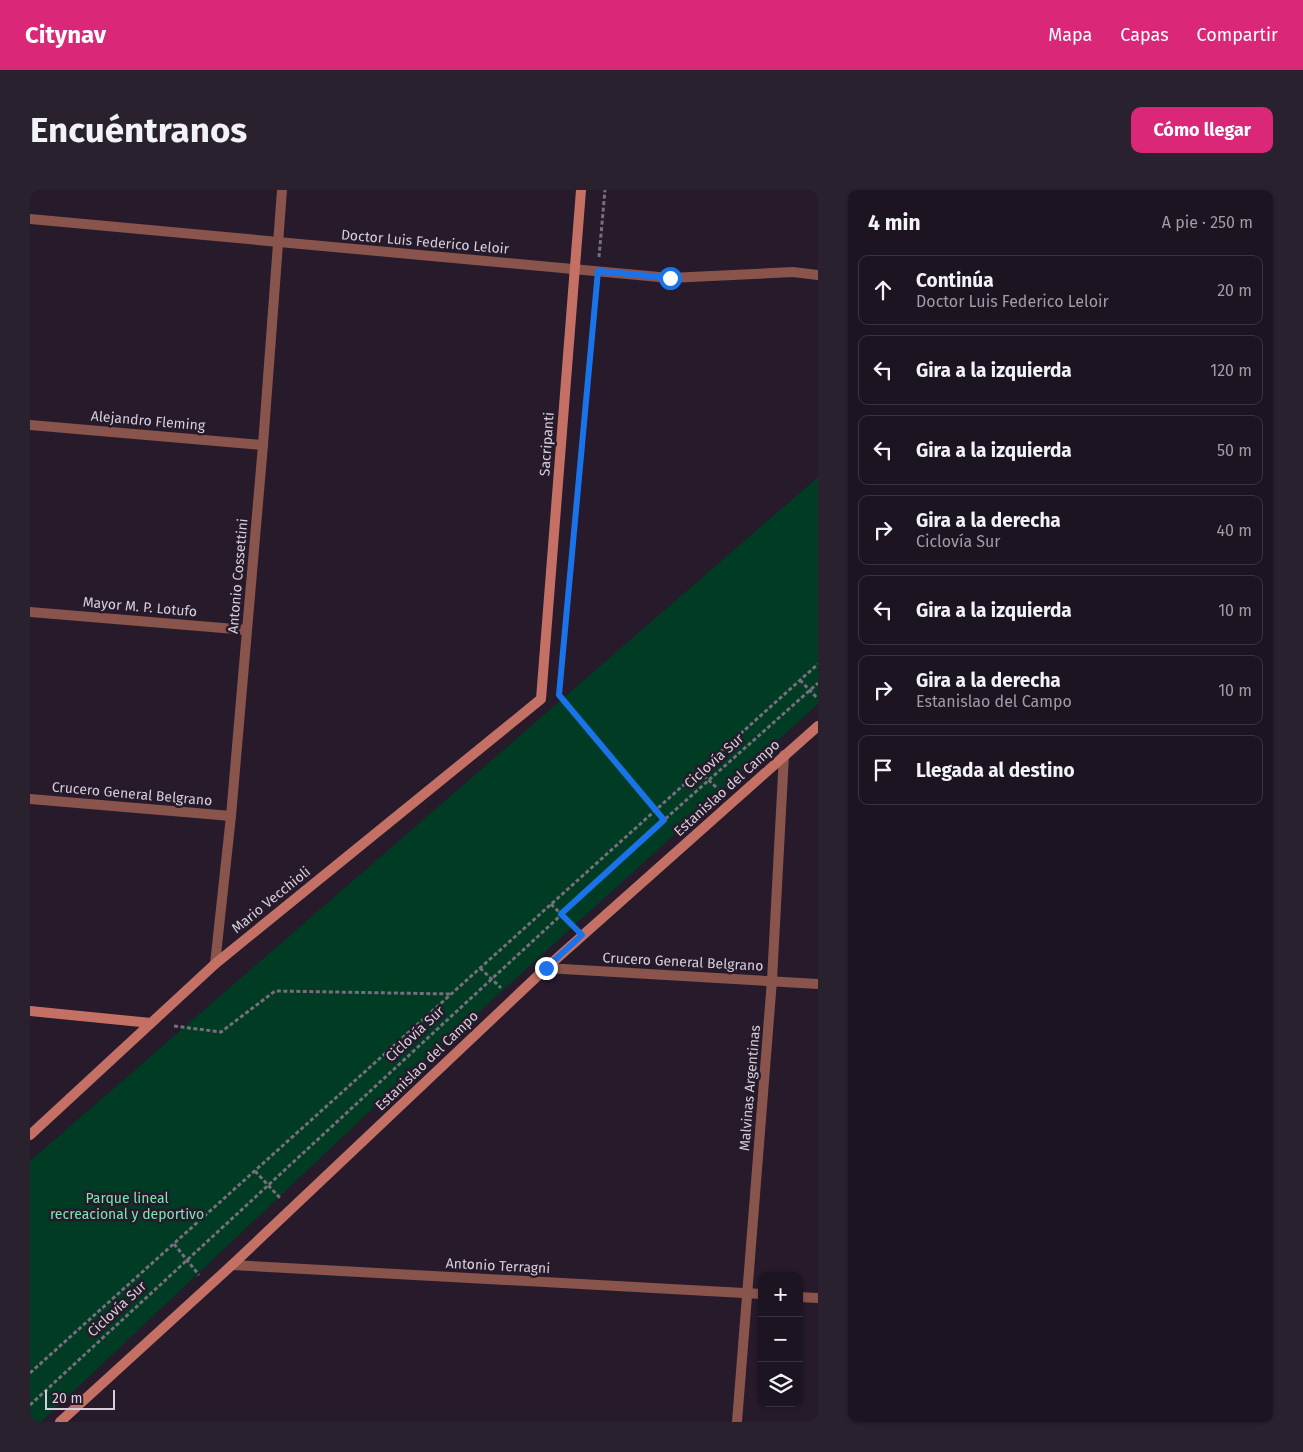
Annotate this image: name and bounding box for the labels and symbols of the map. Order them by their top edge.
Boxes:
street label: Doctor Luis Federico Leloir [340,226,510,258]
route start [659,267,682,290]
street label: Alejandro Fleming [90,408,206,435]
street label: Sacripanti [536,411,558,477]
street label: Antonio Cossettini [224,518,252,634]
street label: Mayor M. P. Lotufo [82,594,198,620]
street label: Ciclovía Sur [681,730,748,792]
street label: Estanislao del Campo [671,736,783,840]
street label: Crucero General Belgrano [51,779,213,809]
street label: Mario Vecchioli [228,863,314,937]
street label: Crucero General Belgrano [602,949,764,975]
route end [535,957,558,980]
street label: Ciclovía Sur [382,1002,448,1065]
street label: Estanislao del Campo [372,1008,482,1114]
street label: Malvinas Argentinas [736,1024,764,1152]
park label: Parque lineal recreacional y deportivo [50,1190,204,1223]
street label: Antonio Terragni [445,1255,551,1277]
street label: Ciclovía Sur [84,1277,150,1340]
scale bar [45,1387,115,1410]

